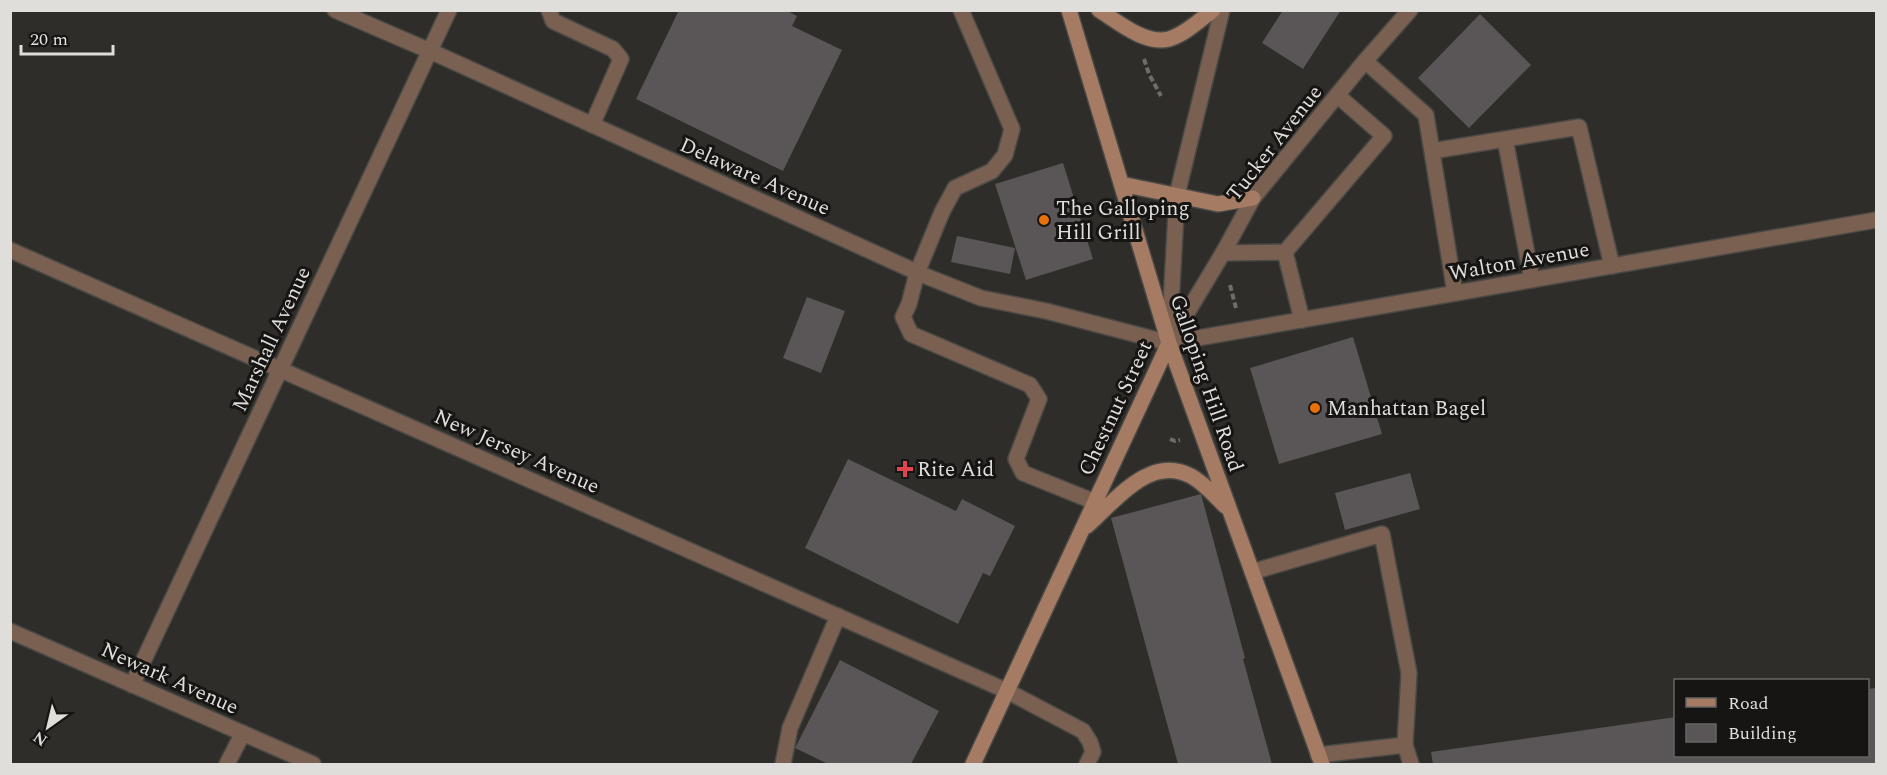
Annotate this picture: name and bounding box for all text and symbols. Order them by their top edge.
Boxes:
scale bar [21,18,112,56]
text: 20 m [30,26,68,53]
street label: Tucker Avenue [1219,79,1331,209]
street label: Delaware Avenue [674,129,835,224]
place label: The Galloping Hill Grill [1056,193,1190,249]
marker: The Galloping Hill Grill [1037,213,1051,227]
street label: Walton Avenue [1446,234,1592,290]
street label: Marshall Avenue [224,262,320,417]
street label: Galloping Hill Road [1161,290,1251,476]
street label: Chestnut Street [1071,336,1161,481]
place label: Manhattan Bagel [1327,393,1486,425]
street label: New Jersey Avenue [429,401,604,503]
marker: Manhattan Bagel [1308,401,1322,415]
place label: Rite Aid [917,454,994,486]
marker: Rite Aid [898,462,912,476]
street label: Newark Avenue [96,634,244,724]
legend [1674,679,1869,757]
text: Road [1728,690,1769,717]
north arrow [18,697,78,757]
text: Building [1728,720,1797,747]
text: N [28,725,52,752]

